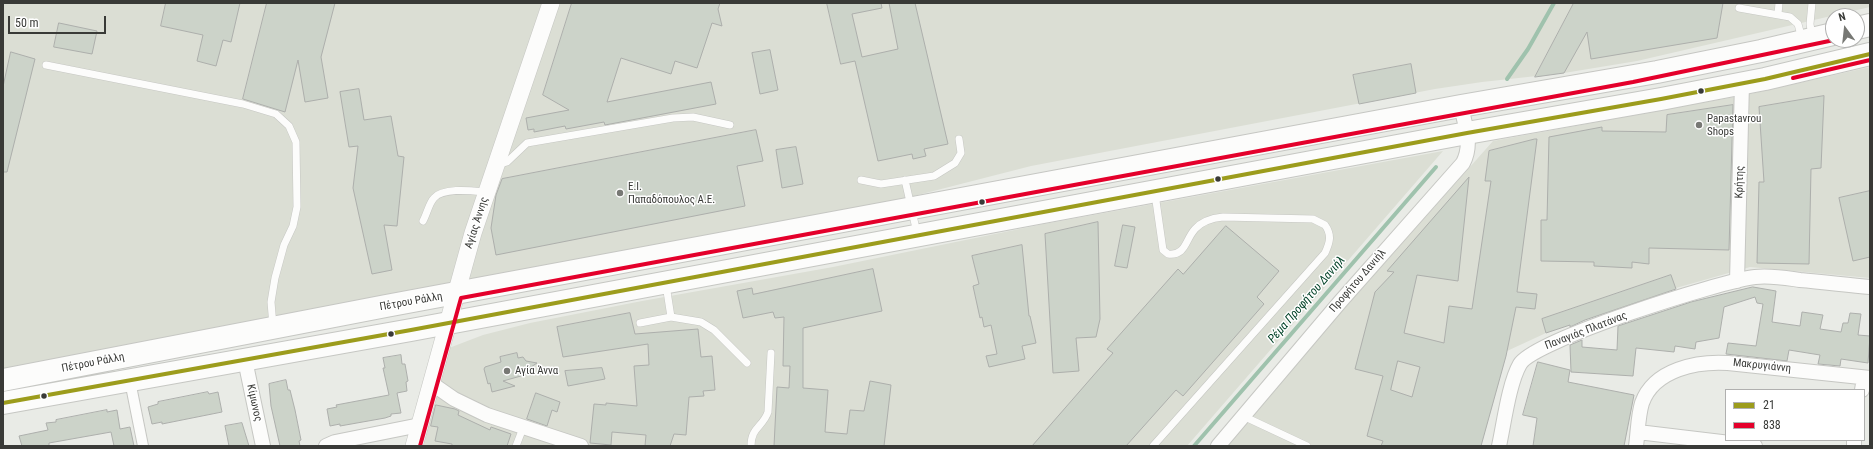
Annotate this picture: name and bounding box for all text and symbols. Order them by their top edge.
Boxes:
scale bar [10,8,108,34]
north arrow [1825,8,1865,48]
text: N [1837,10,1847,24]
text: 50 m [15,16,39,30]
unlabelled marker [1696,86,1706,96]
place label: Papastavrou Shops [1707,112,1761,138]
marker: Papastavrou Shops [1694,120,1704,130]
street label: Κρήτης [1733,165,1747,199]
unlabelled marker [1213,174,1223,184]
place label: Ε.Ι. Παπαδόπουλος Α.Ε. [628,180,715,206]
marker: Ε.Ι. Παπαδόπουλος Α.Ε. [615,188,625,198]
street label: Αγίας Άννης [462,195,492,251]
unlabelled marker [977,197,987,207]
street label: Προφήτου Δανιήλ [1327,247,1389,315]
water label: Ρέμα Προφήτου Δανιήλ [1265,254,1349,346]
street label: Πέτρου Ράλλη [379,290,443,314]
street label: Παναγιάς Πλατάνας [1543,309,1629,353]
unlabelled marker [386,329,396,339]
street label: Πέτρου Ράλλη [61,350,125,376]
street label: Μακρυγιάννη [1732,356,1792,376]
place label: Αγία Άννα [515,364,558,378]
marker: Αγία Άννα [502,366,512,376]
street label: Κίμωνος [244,383,264,423]
legend [1725,389,1865,441]
unlabelled marker [39,391,49,401]
text: 21 [1763,398,1775,412]
text: 838 [1763,418,1781,432]

